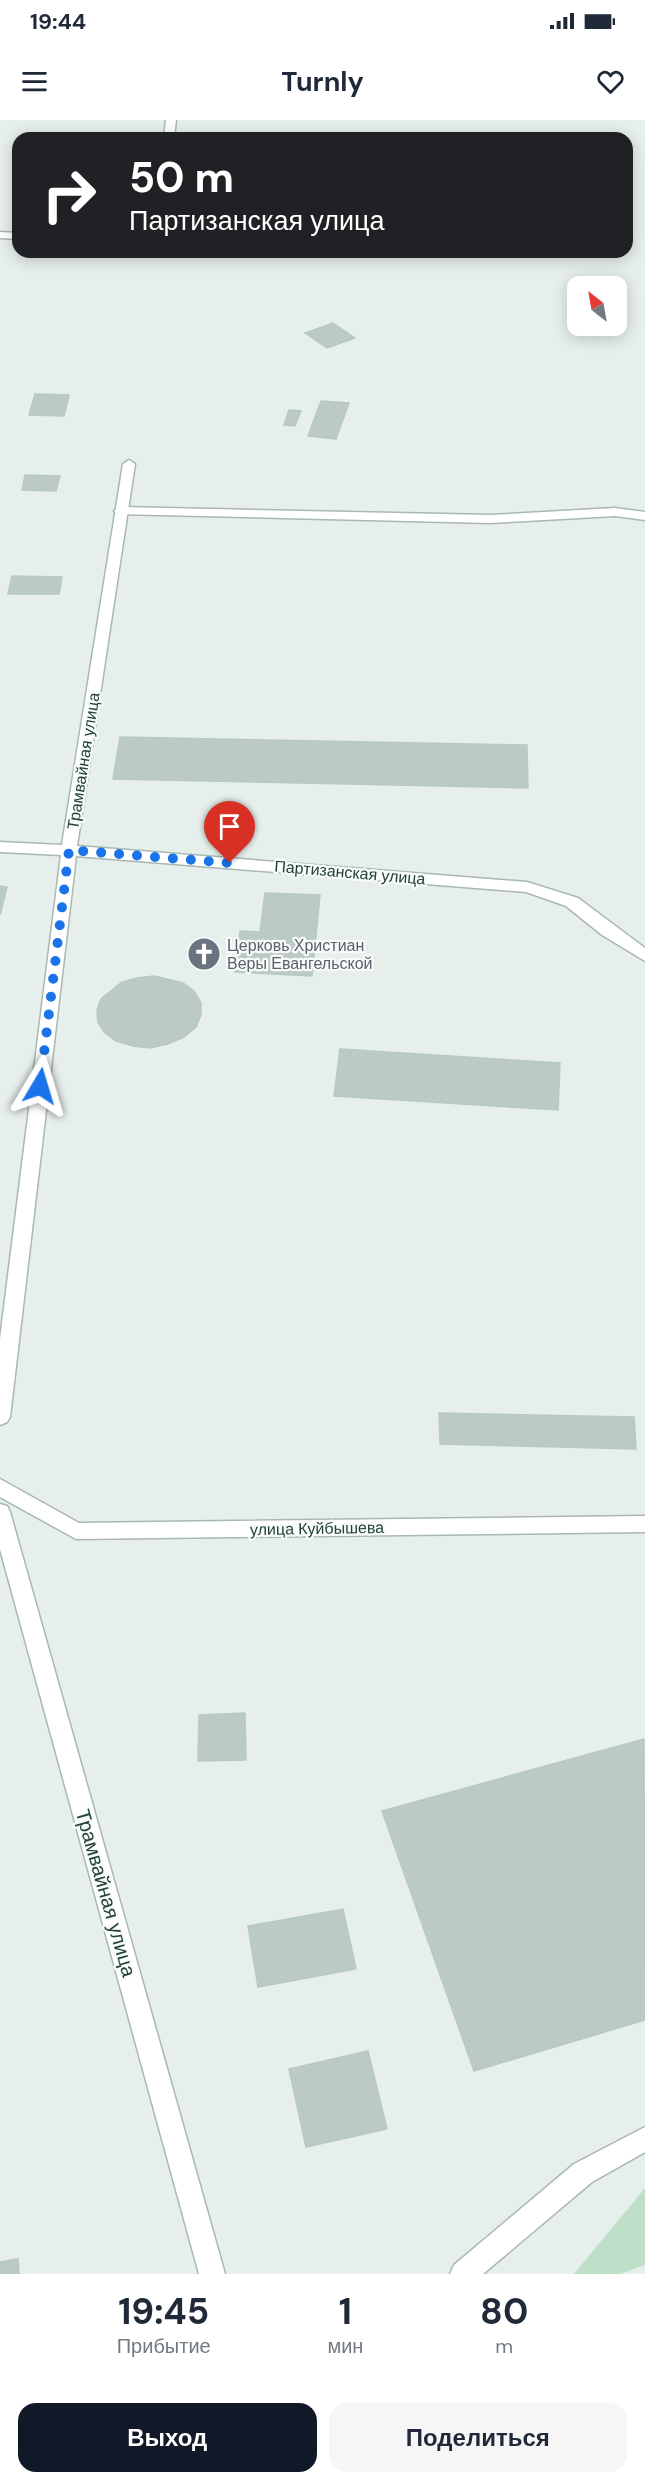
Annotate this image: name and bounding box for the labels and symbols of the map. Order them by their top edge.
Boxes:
north arrow [567,276,627,336]
street label: Трамвайная улица [62,691,105,831]
pin [204,801,255,863]
street label: Партизанская улица [274,855,426,890]
place label: Церковь Христиан Веры Евангельской [227,935,373,974]
church icon: Церковь Христиан Веры Евангельской [186,936,222,972]
position arrow [8,1054,72,1118]
street label: улица Куйбышева [250,1517,384,1540]
street label: Трамвайная улица [70,1806,143,1981]

